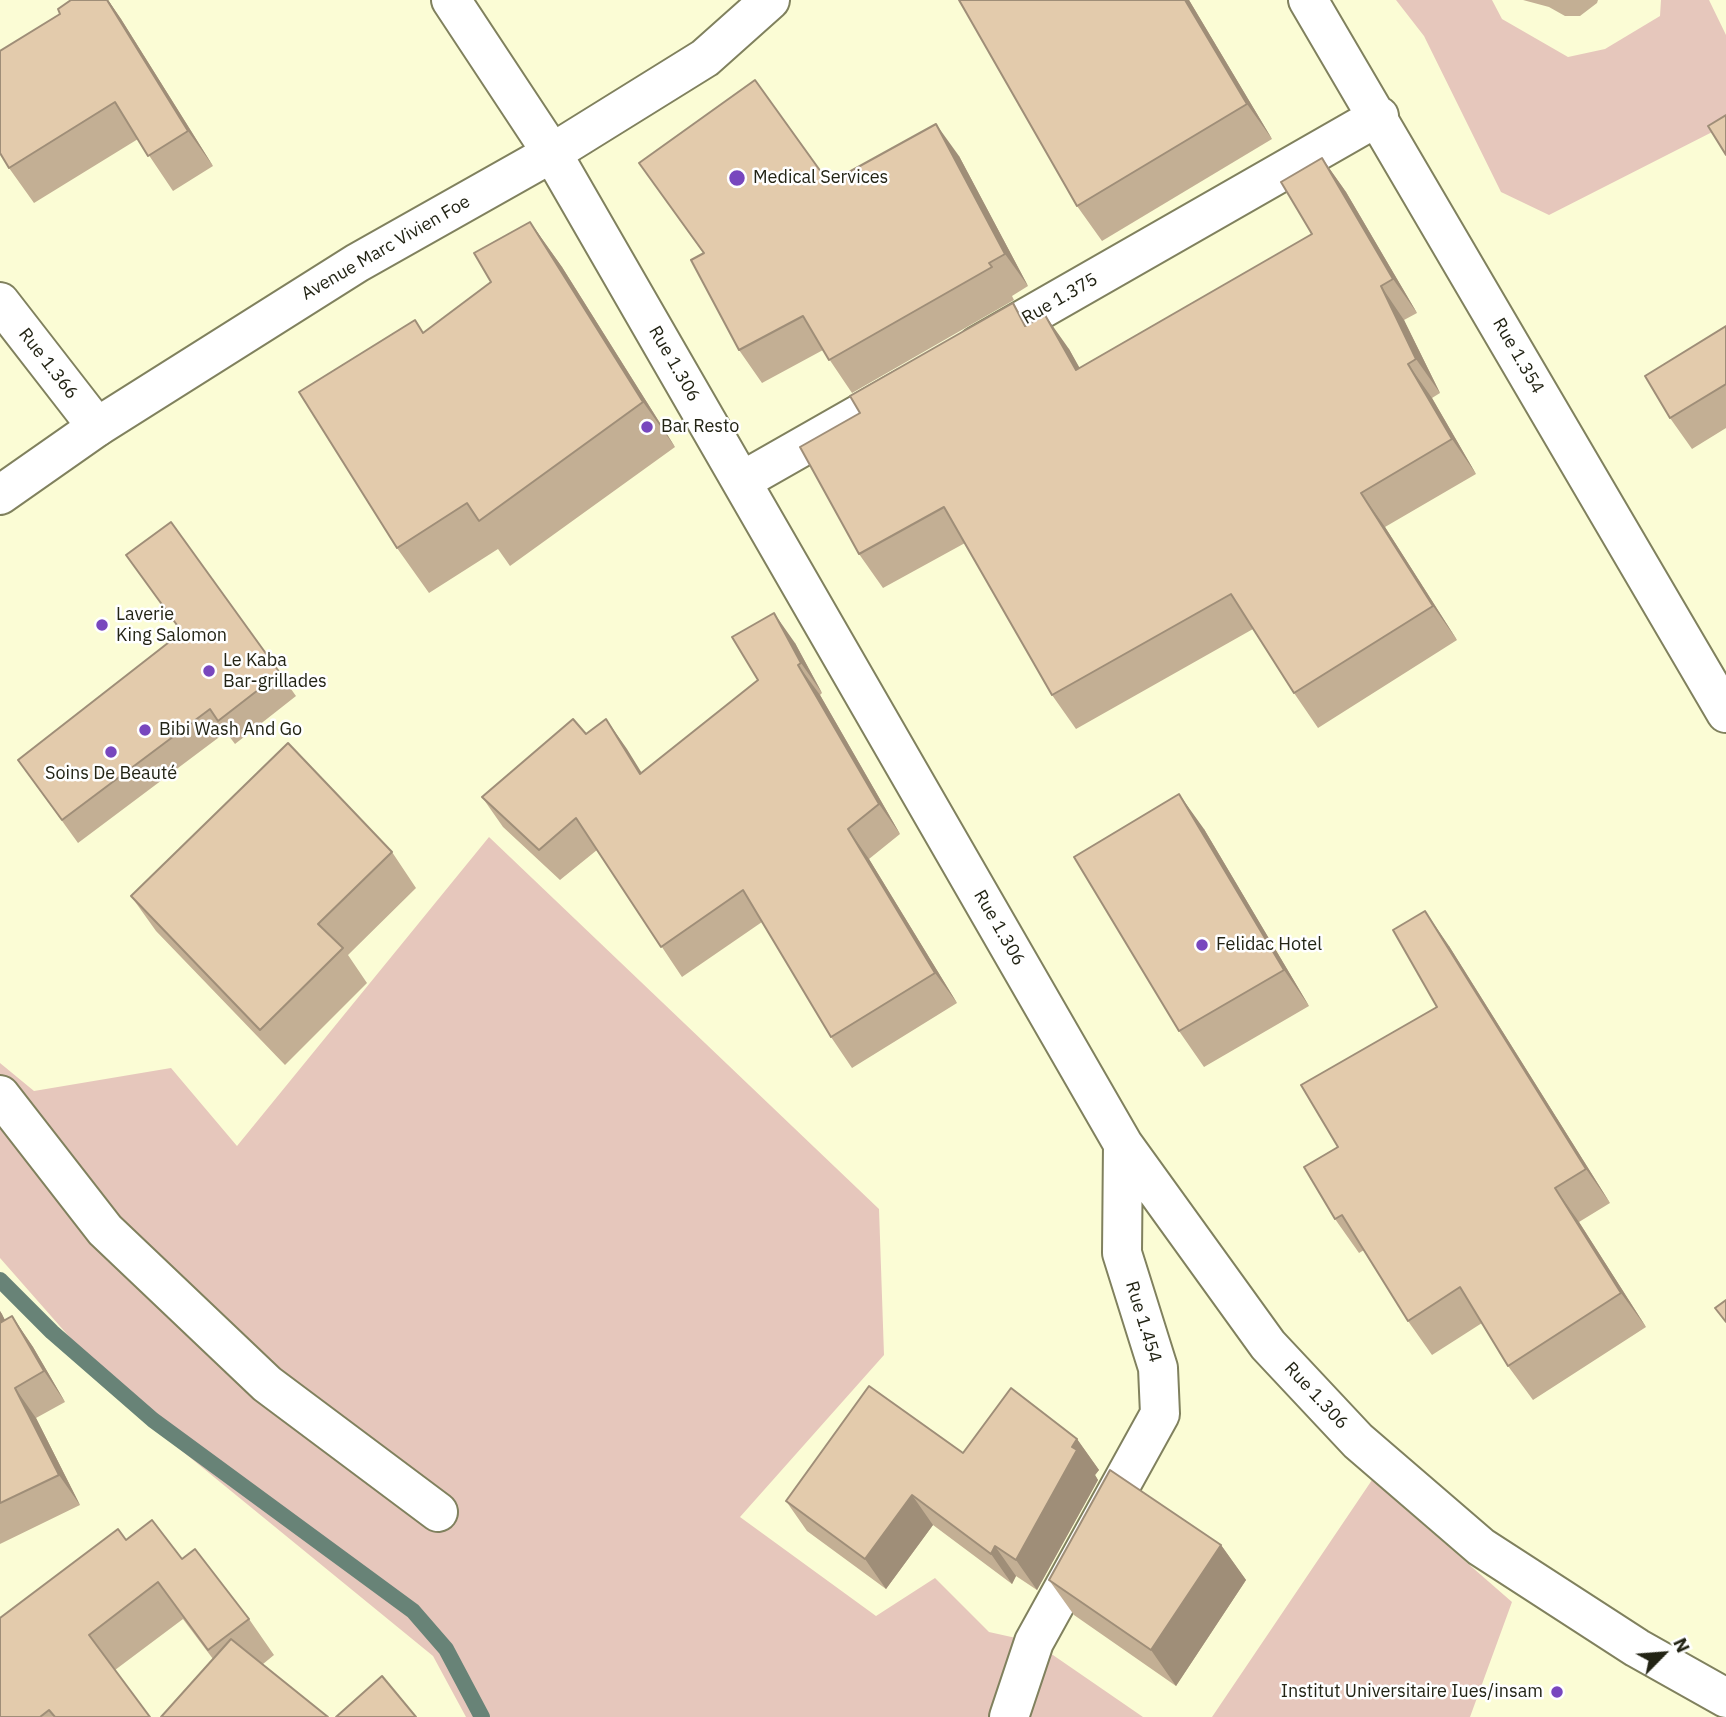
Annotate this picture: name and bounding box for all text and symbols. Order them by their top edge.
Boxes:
place label: Medical Services [753,167,888,189]
marker: Medical Services [727,168,747,188]
street label: Avenue Marc Vivien Foe [298,191,474,305]
street label: Rue 1.375 [1018,269,1102,329]
street label: Rue 1.354 [1488,314,1548,398]
street label: Rue 1.306 [644,322,704,406]
street label: Rue 1.366 [14,324,82,404]
place label: Bar Resto [661,416,739,438]
marker: Bar Resto [639,419,655,435]
place label: Laverie King Salomon [116,604,227,646]
marker: Laverie King Salomon [94,617,110,633]
place label: Le Kaba Bar-grillades [223,650,327,692]
marker: Le Kaba Bar-grillades [201,663,217,679]
place label: Bibi Wash And Go [159,719,302,741]
marker: Bibi Wash And Go [137,722,153,738]
marker: Soins De Beauté [103,744,119,760]
place label: Soins De Beauté [45,763,177,785]
street label: Rue 1.306 [969,886,1029,970]
place label: Felidac Hotel [1216,934,1322,956]
marker: Felidac Hotel [1194,937,1210,953]
street label: Rue 1.454 [1120,1279,1166,1365]
street label: Rue 1.306 [1279,1358,1353,1434]
north arrow [1628,1619,1698,1689]
text: N [1668,1634,1696,1656]
place label: Institut Universitaire Iues/insam [1281,1681,1543,1703]
marker: Institut Universitaire Iues/insam [1549,1684,1565,1700]

